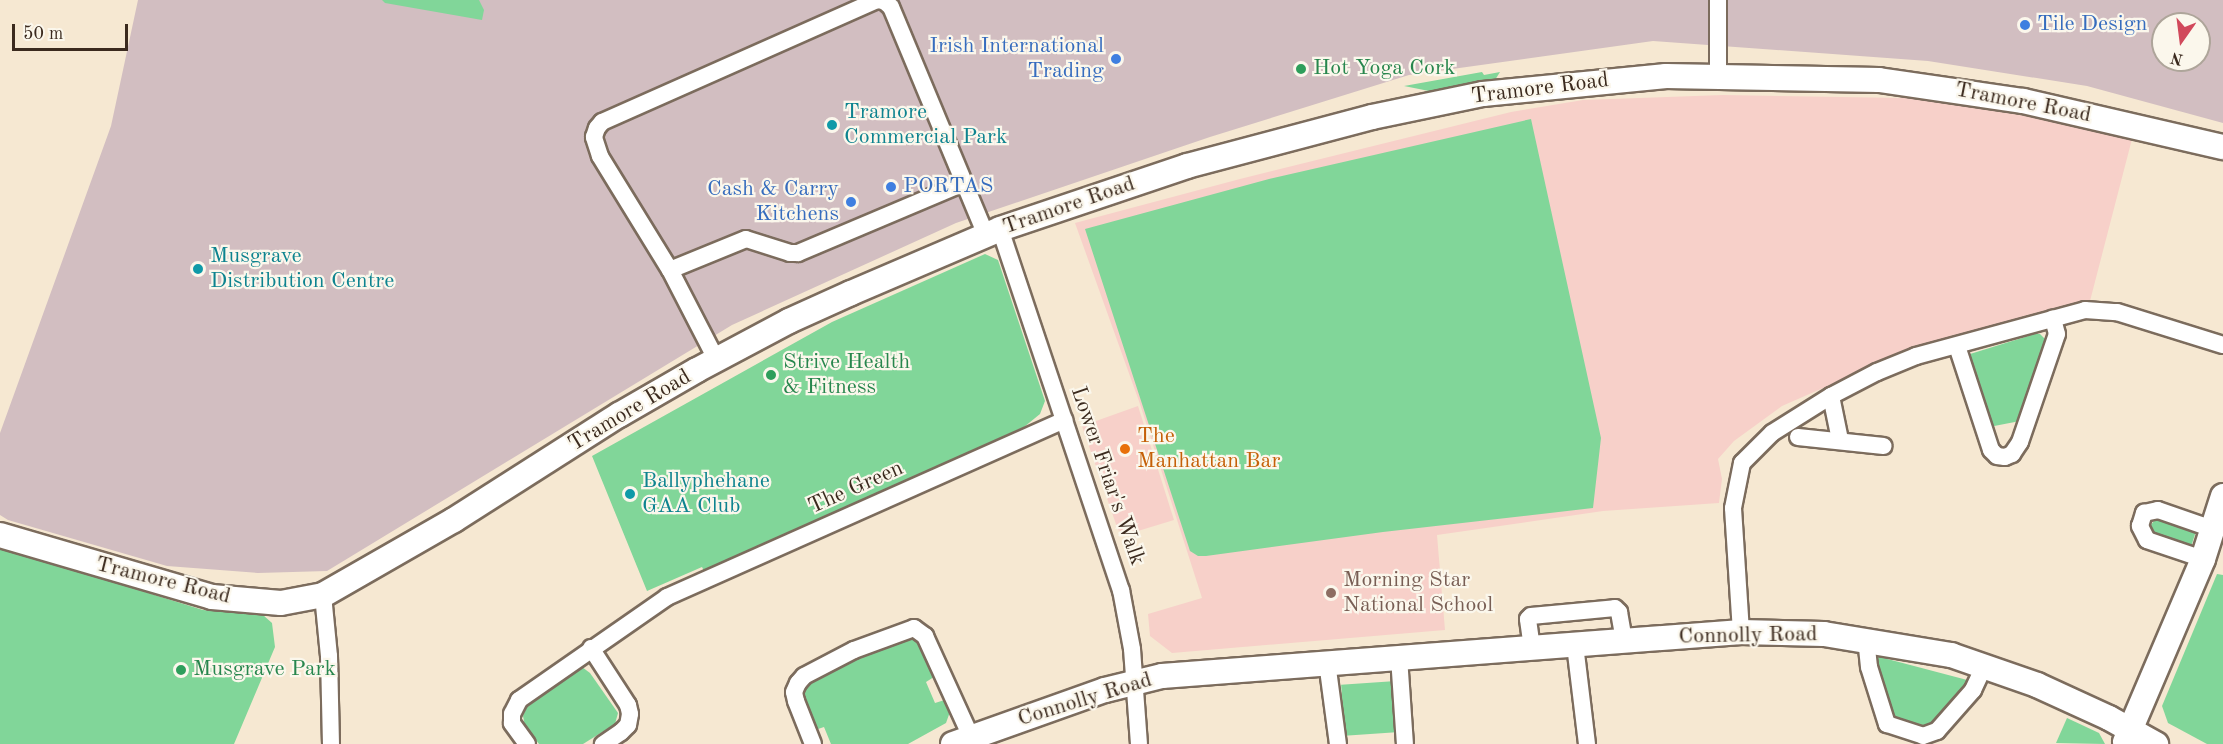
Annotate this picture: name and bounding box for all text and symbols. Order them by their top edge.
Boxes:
scale bar [15,12,130,50]
place label: Tile Design [2037,12,2147,38]
north arrow [2151,12,2211,72]
marker: Tile Design [2018,18,2032,32]
text: 50 m [23,25,63,43]
place label: Irish International Trading [929,33,1104,84]
text: N [2169,48,2185,67]
marker: Irish International Trading [1109,52,1123,66]
place label: Hot Yoga Cork [1313,56,1455,82]
marker: Hot Yoga Cork [1294,62,1308,76]
street label: Tramore Road [1470,67,1610,111]
street label: Tramore Road [1953,77,2093,129]
place label: Tramore Commercial Park [844,99,1008,150]
marker: Tramore Commercial Park [825,118,839,132]
street label: Tramore Road [999,171,1139,241]
place label: PORTAS [903,174,994,200]
place label: Cash & Carry Kitchens [707,176,839,228]
marker: PORTAS [884,180,898,194]
marker: Cash & Carry Kitchens [844,195,858,209]
place label: Musgrave Distribution Centre [210,243,394,294]
marker: Musgrave Distribution Centre [191,262,205,276]
place label: Strive Health & Fitness [783,349,910,400]
street label: Tramore Road [564,364,696,458]
marker: Strive Health & Fitness [764,368,778,382]
street label: Lower Friar's Walk [1064,383,1150,569]
place label: The Manhattan Bar [1137,423,1280,475]
marker: The Manhattan Bar [1118,442,1132,456]
street label: The Green [805,455,907,521]
place label: Ballyphehane GAA Club [642,468,770,520]
marker: Ballyphehane GAA Club [623,487,637,501]
street label: Tramore Road [93,551,233,611]
place label: Morning Star National School [1343,567,1493,618]
marker: Morning Star National School [1324,586,1338,600]
street label: Connolly Road [1678,622,1818,650]
place label: Musgrave Park [193,657,336,683]
marker: Musgrave Park [174,663,188,677]
street label: Connolly Road [1015,667,1155,733]

